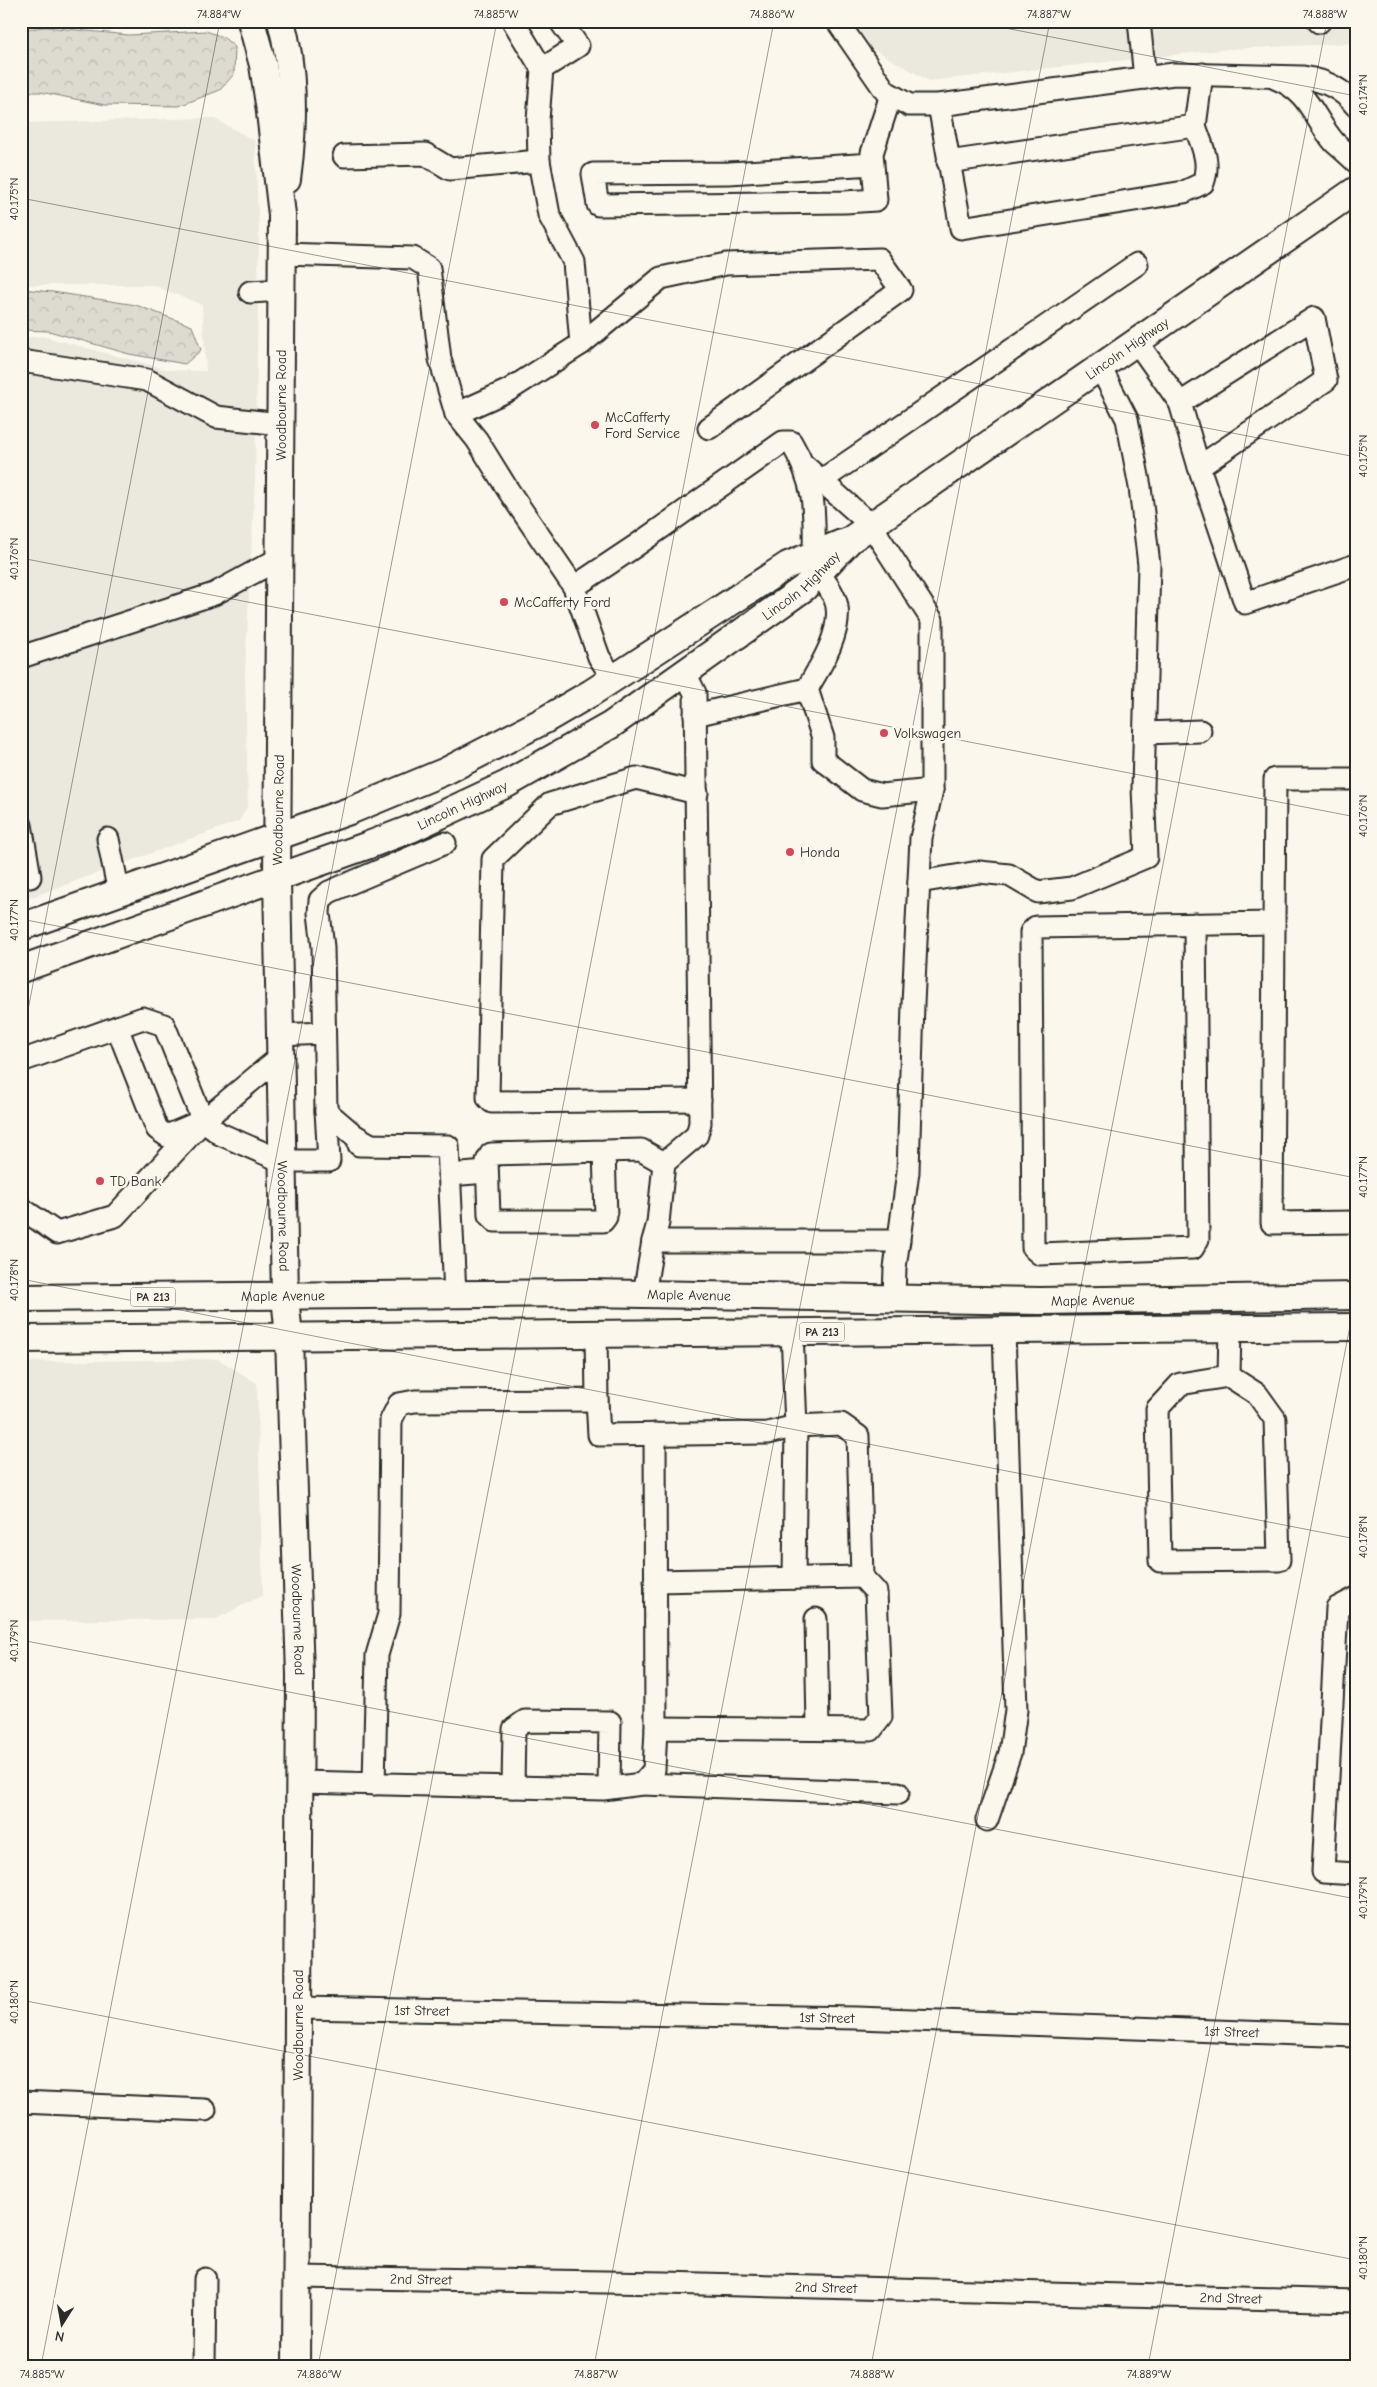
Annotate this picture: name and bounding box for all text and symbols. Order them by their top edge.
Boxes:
text: 74.884°W [197,7,242,21]
text: 74.885°W [474,7,519,21]
text: 74.886°W [750,7,795,21]
text: 74.887°W [1027,7,1071,21]
text: 74.888°W [1303,7,1348,21]
text: 40.174°N [1356,74,1370,116]
text: 40.175°N [7,178,21,220]
street label: Lincoln Highway [1082,314,1173,383]
street label: Woodbourne Road [273,349,290,461]
place label: McCafferty Ford Service [605,409,680,442]
marker: McCafferty Ford Service [589,419,601,431]
text: 40.175°N [1356,435,1370,477]
text: 40.176°N [7,538,21,580]
street label: Lincoln Highway [759,547,844,624]
place label: McCafferty Ford [514,594,611,611]
marker: McCafferty Ford [498,596,510,608]
place label: Volkswagen [894,725,961,742]
marker: Volkswagen [878,727,890,739]
street label: Woodbourne Road [269,754,288,866]
street label: Lincoln Highway [415,777,511,834]
text: 40.176°N [1356,795,1370,837]
place label: Honda [800,844,840,861]
marker: Honda [784,846,796,858]
text: 40.177°N [7,899,21,941]
text: 40.177°N [1356,1156,1370,1198]
street label: Woodbourne Road [273,1160,293,1272]
place label: TD Bank [110,1173,161,1190]
marker: TD Bank [94,1175,106,1187]
text: 40.178°N [7,1259,21,1301]
street label: Maple Avenue [647,1286,731,1305]
street label: Maple Avenue [241,1287,325,1305]
road number: PA 213 [130,1288,176,1306]
street label: Maple Avenue [1051,1292,1135,1310]
road number: PA 213 [800,1322,844,1341]
text: 40.178°N [1356,1516,1370,1558]
street label: Woodbourne Road [287,1564,308,1676]
text: 40.179°N [7,1620,21,1662]
text: 40.179°N [1356,1877,1370,1919]
street label: Woodbourne Road [290,1969,307,2081]
text: 40.180°N [7,1980,21,2024]
street label: 1st Street [394,2002,451,2020]
street label: 1st Street [799,2009,856,2027]
street label: 1st Street [1204,2023,1261,2042]
text: 40.180°N [1356,2236,1370,2280]
street label: 2nd Street [390,2271,453,2289]
street label: 2nd Street [795,2278,858,2297]
street label: 2nd Street [1199,2289,1263,2308]
north arrow [38,2300,88,2350]
text: N [54,2327,66,2345]
text: 74.885°W [20,2367,65,2381]
text: 74.886°W [297,2367,342,2381]
text: 74.887°W [574,2367,618,2381]
text: 74.888°W [850,2367,895,2381]
text: 74.889°W [1127,2367,1172,2381]

